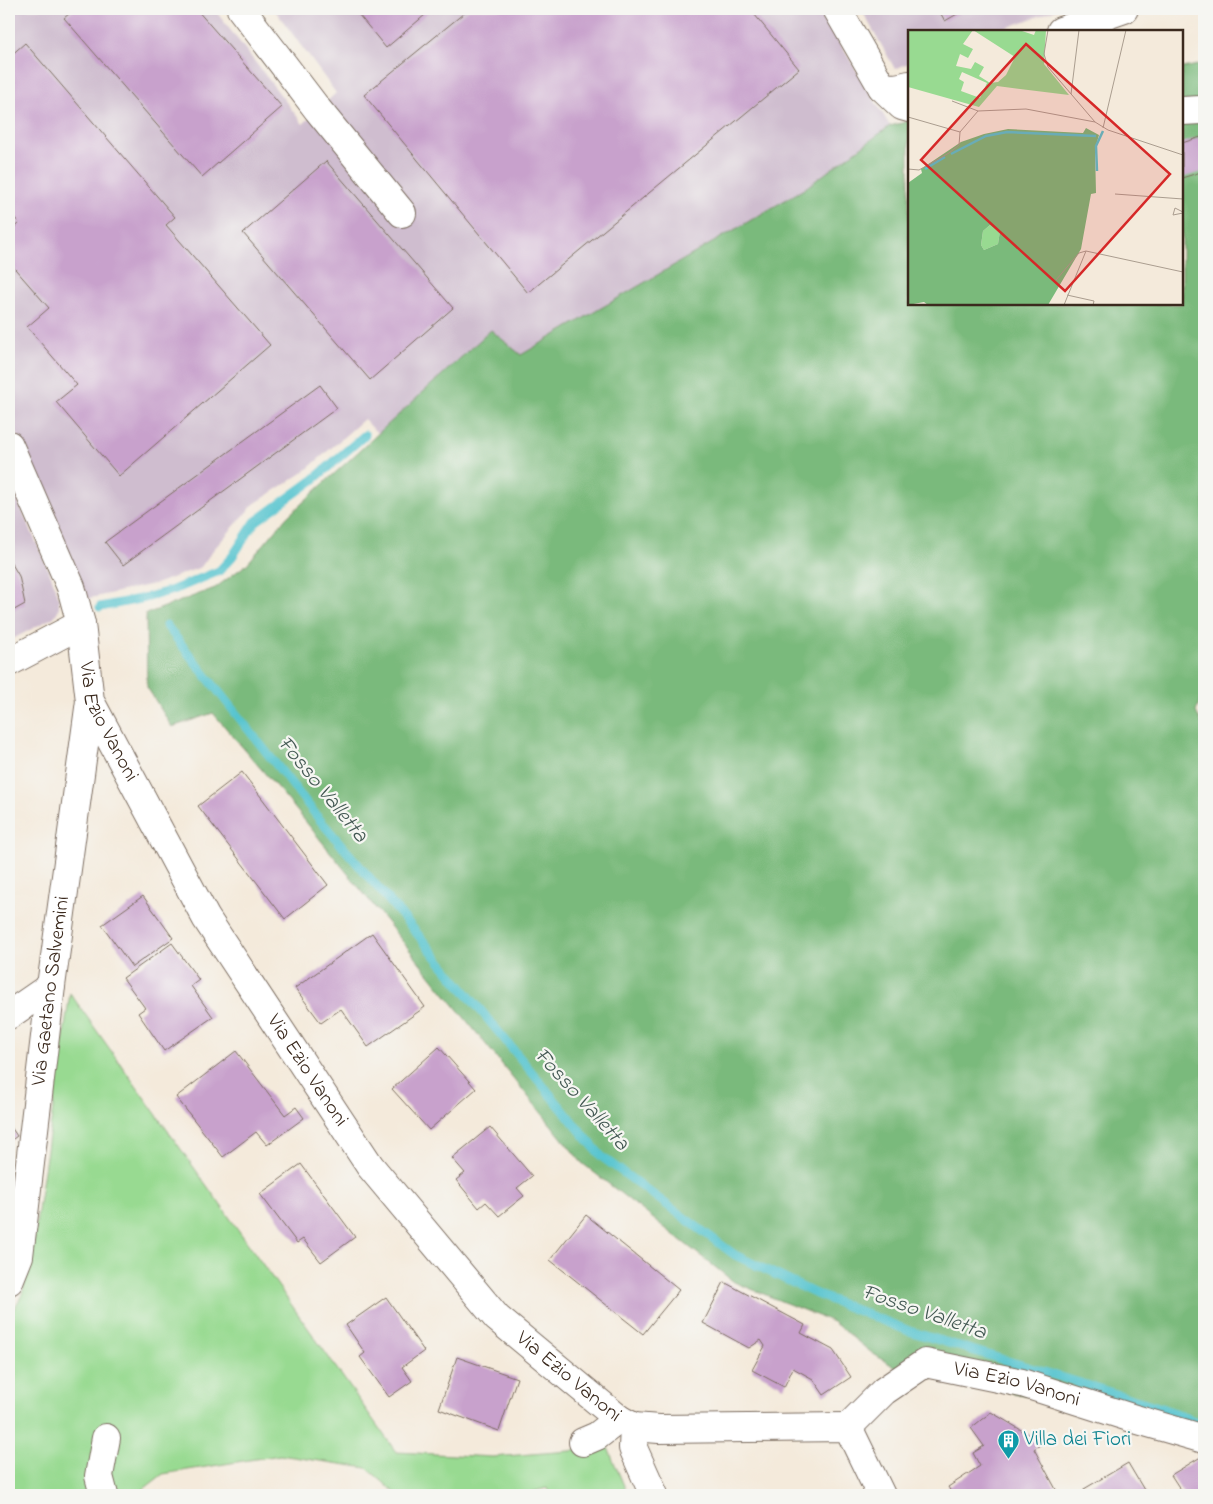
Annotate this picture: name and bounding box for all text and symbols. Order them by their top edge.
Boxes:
inset map [908,30,1183,305]
street label: Via Ezio Vanoni [70,659,146,787]
water label: Fosso Valletta [269,730,376,851]
street label: Via Gaetano Salvemini [24,894,78,1088]
street label: Via Ezio Vanoni [258,1008,355,1133]
water label: Fosso Valletta [526,1041,637,1160]
water label: Fosso Valletta [858,1277,991,1350]
street label: Via Ezio Vanoni [508,1324,628,1430]
street label: Via Ezio Vanoni [950,1354,1084,1416]
place label: Villa dei Fiori [1023,1425,1131,1455]
building icon: Villa dei Fiori [996,1428,1020,1459]

